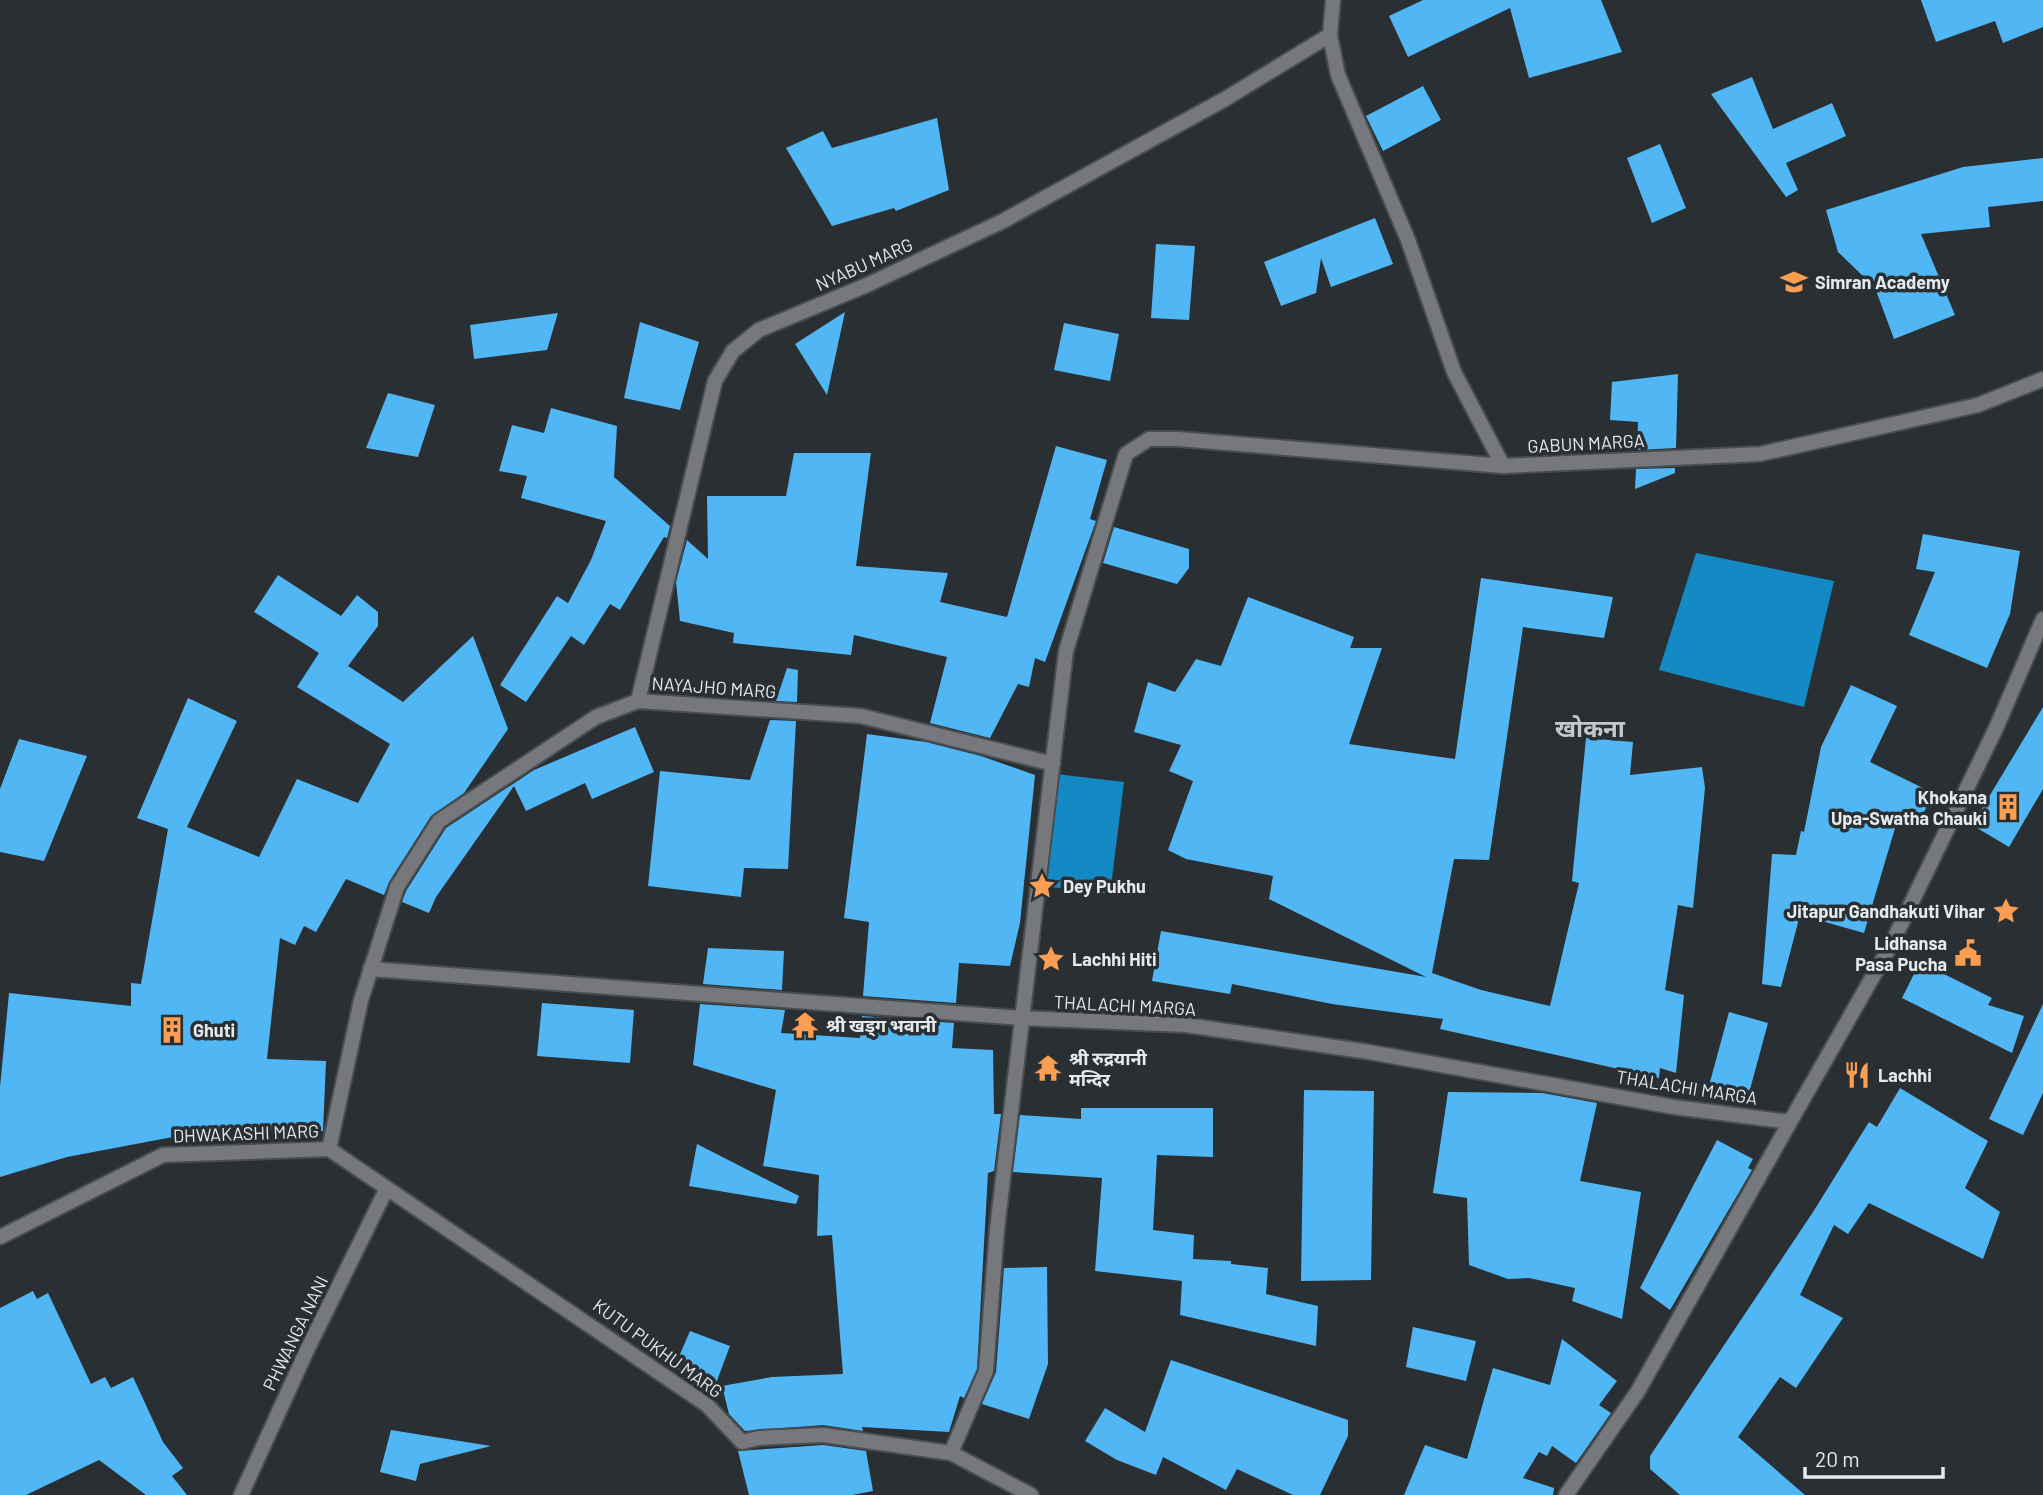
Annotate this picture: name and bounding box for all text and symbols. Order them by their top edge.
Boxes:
street label: NYABU MARG [812,233,916,295]
school or university icon: Simran Academy [1779,267,1809,297]
place label: Simran Academy [1815,271,1950,293]
street label: GABUN MARGA [1527,429,1645,457]
street label: NAYAJHO MARG [651,672,777,702]
district label: खोकना [1555,713,1626,742]
place label: Khokana Upa-Swatha Chauki [1831,786,1987,829]
building icon: Khokana Upa-Swatha Chauki [1993,792,2023,822]
place icon: Dey Pukhu [1027,871,1057,901]
place label: Dey Pukhu [1063,875,1146,897]
place icon: Jitapur Gandhakuti Vihar [1991,896,2021,926]
place label: Jitapur Gandhakuti Vihar [1787,900,1985,922]
place label: Lidhansa Pasa Pucha [1855,932,1947,975]
public building icon: Lidhansa Pasa Pucha [1953,938,1983,968]
place icon: Lachhi Hiti [1036,944,1066,974]
place label: Lachhi Hiti [1072,948,1157,970]
street label: THALACHI MARGA [1053,990,1197,1020]
temple icon: श्री खड्ग भवानी [790,1010,820,1040]
place label: श्री खड्ग भवानी [826,1014,937,1037]
building icon: Ghuti [157,1015,187,1045]
place label: Ghuti [193,1019,235,1041]
place label: श्री रुद्रयानी मन्दिर [1069,1047,1148,1090]
temple icon: श्री रुद्रयानी मन्दिर [1033,1053,1063,1083]
restaurant icon: Lachhi [1842,1060,1872,1090]
place label: Lachhi [1878,1064,1932,1086]
street label: THALACHI MARGA [1615,1065,1759,1109]
street label: DHWAKASHI MARG [173,1119,319,1147]
street label: PHWANGA NANI [258,1272,332,1394]
street label: KUTU PUKHU MARG [589,1294,727,1402]
scale bar [1805,1436,1943,1480]
text: 20 m [1815,1446,1860,1471]

